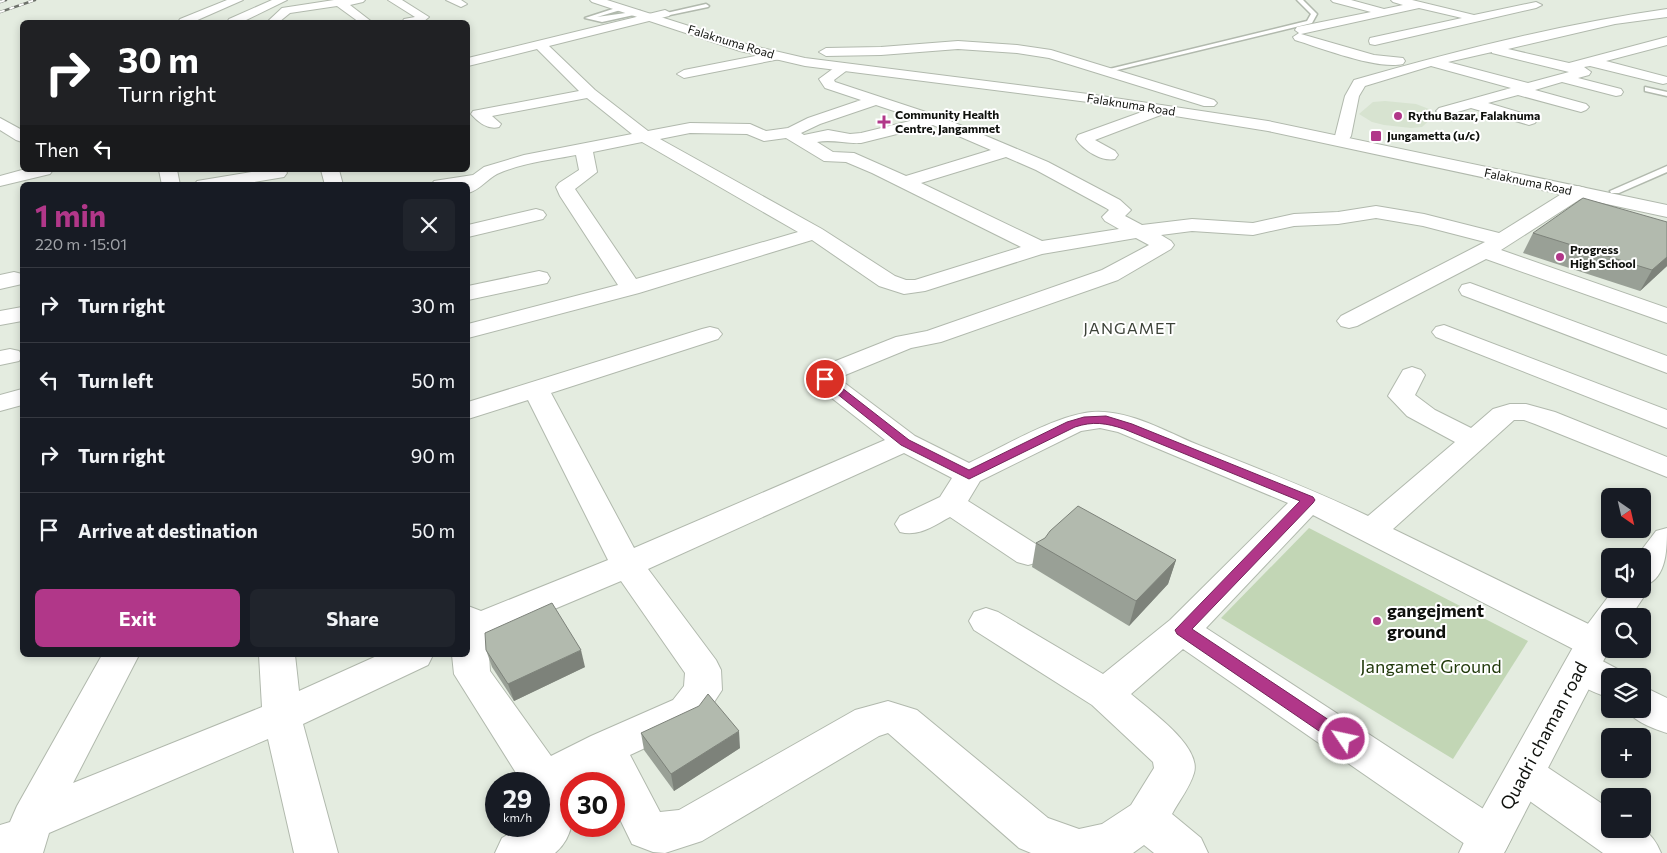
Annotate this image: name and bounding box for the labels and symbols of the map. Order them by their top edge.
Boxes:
street label: Falaknuma Road [686,21,776,61]
street label: Falaknuma Road [1086,90,1176,118]
place label: Community Health Centre, Jangammet [895,107,1000,136]
place label: Rythu Bazar, Falaknuma [1408,108,1540,122]
marker: Rythu Bazar, Falaknuma [1392,110,1404,122]
marker: Community Health Centre, Jangammet [877,115,891,129]
place label: Jungametta (u/c) [1387,128,1480,143]
marker: Jungametta (u/c) [1369,129,1383,143]
street label: Falaknuma Road [1483,165,1573,197]
place label: Progress High School [1570,242,1636,270]
marker: Progress High School [1554,251,1566,263]
district label: JANGAMET [1083,318,1177,337]
pin [804,358,846,400]
north arrow [1601,488,1651,538]
place label: gangejment ground [1387,599,1485,642]
marker: gangejment ground [1371,615,1383,627]
park label: Jangamet Ground [1360,655,1502,677]
street label: Quadri chaman road [1495,658,1592,813]
position arrow [1317,712,1369,764]
speed limit sign: 30 [560,772,625,837]

